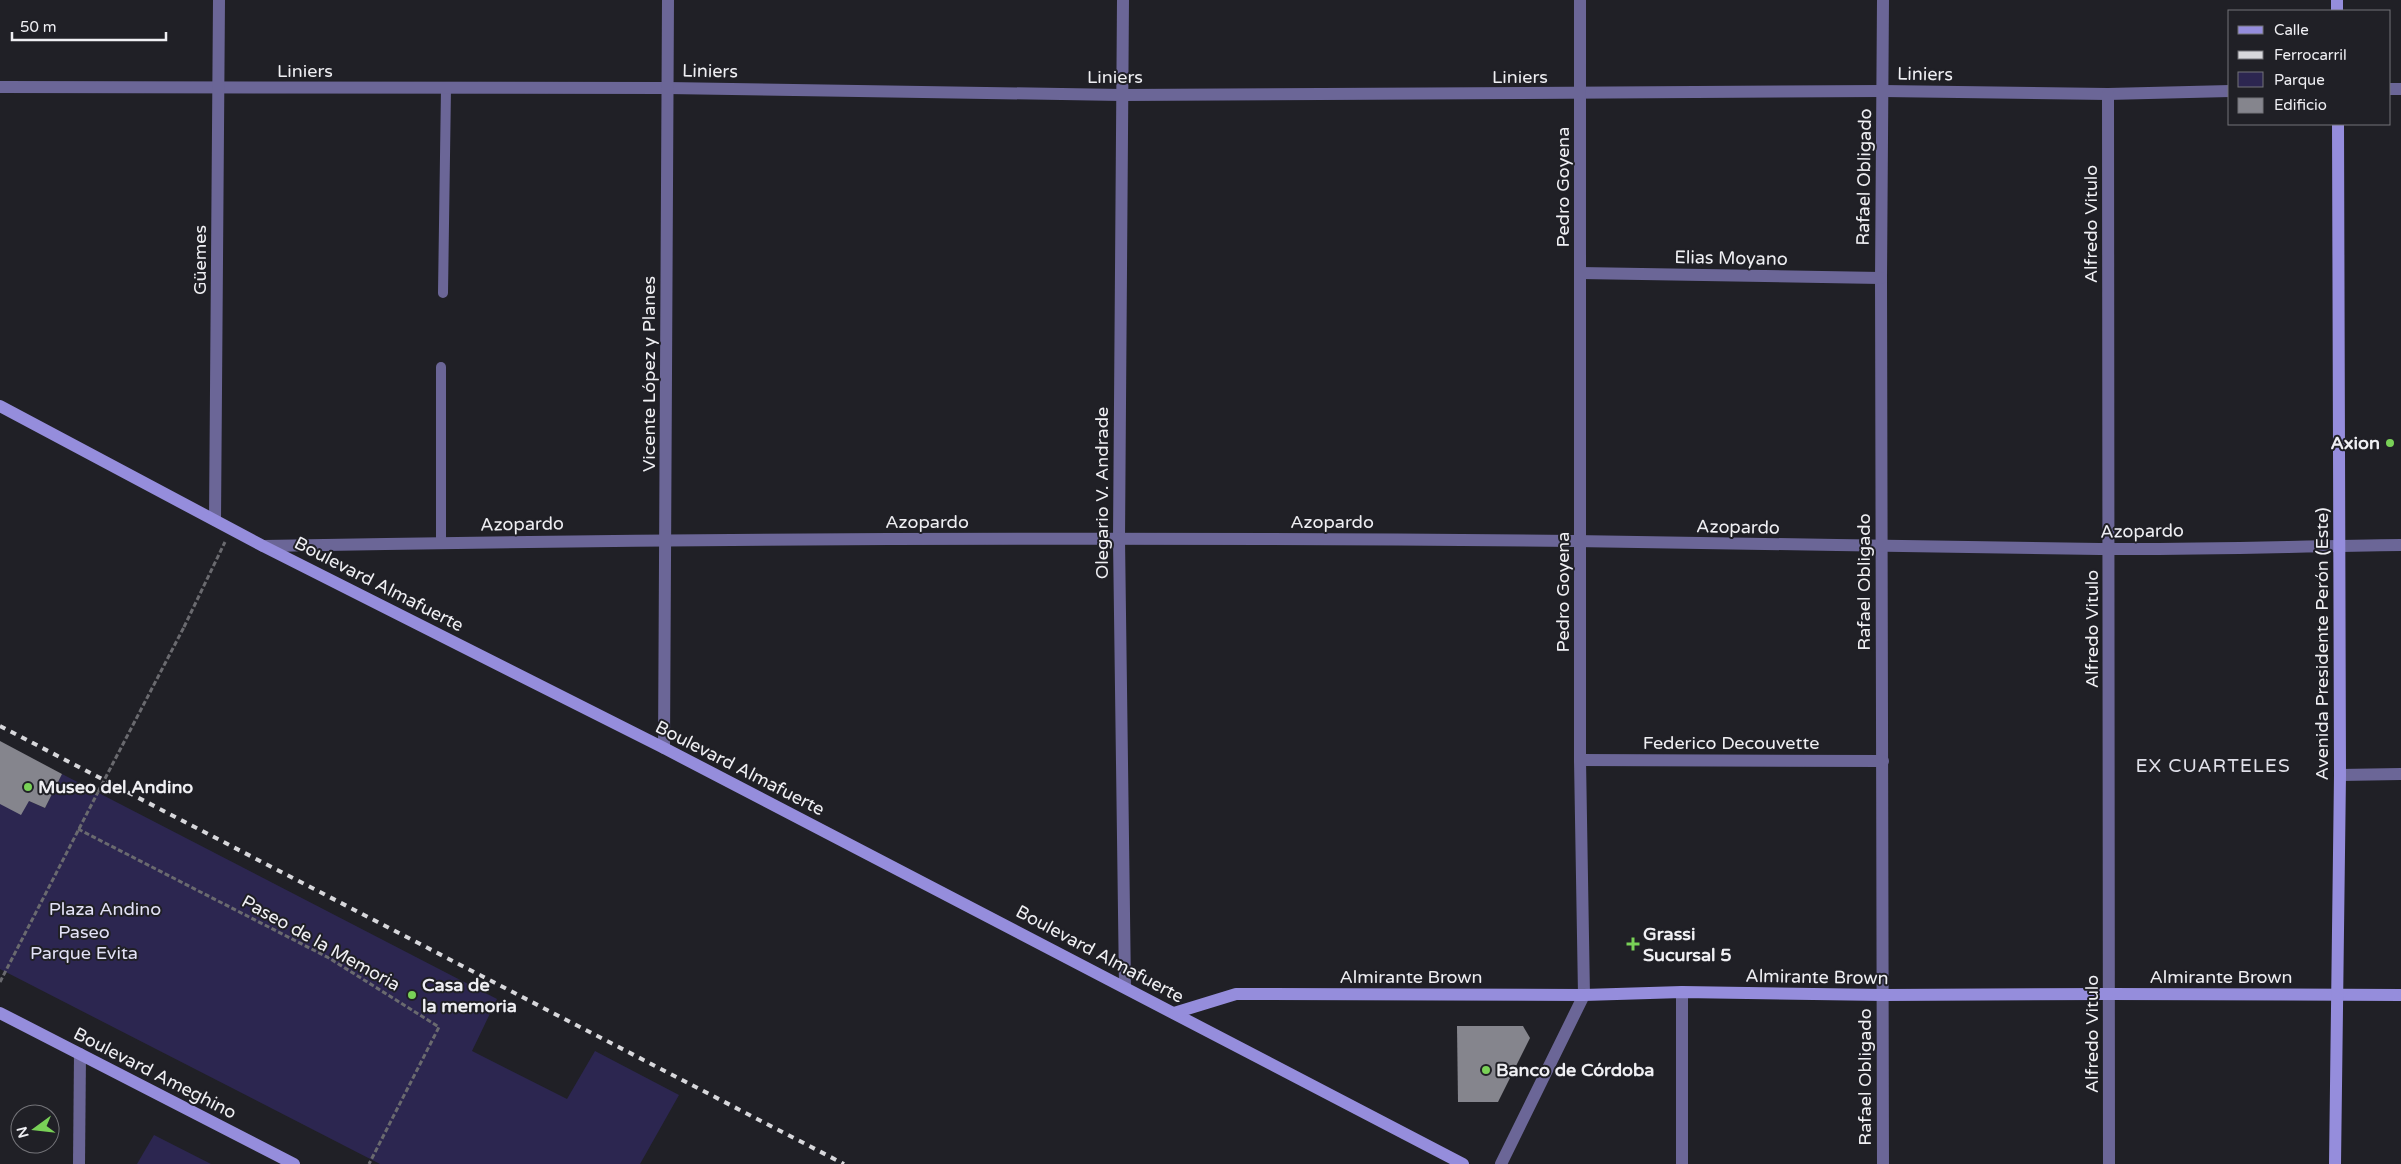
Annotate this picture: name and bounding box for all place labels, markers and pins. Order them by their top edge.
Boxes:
place label: Axion [2330,432,2380,454]
marker: Axion [2384,437,2396,449]
place label: Museo del Andino [38,776,193,798]
marker: Museo del Andino [22,781,34,793]
place label: Grassi Sucursal 5 [1643,923,1732,966]
marker: Grassi Sucursal 5 [1627,938,1639,950]
place label: Casa de la memoria [422,974,517,1017]
marker: Casa de la memoria [406,989,418,1001]
place label: Banco de Córdoba [1496,1059,1655,1081]
marker: Banco de Córdoba [1480,1064,1492,1076]

